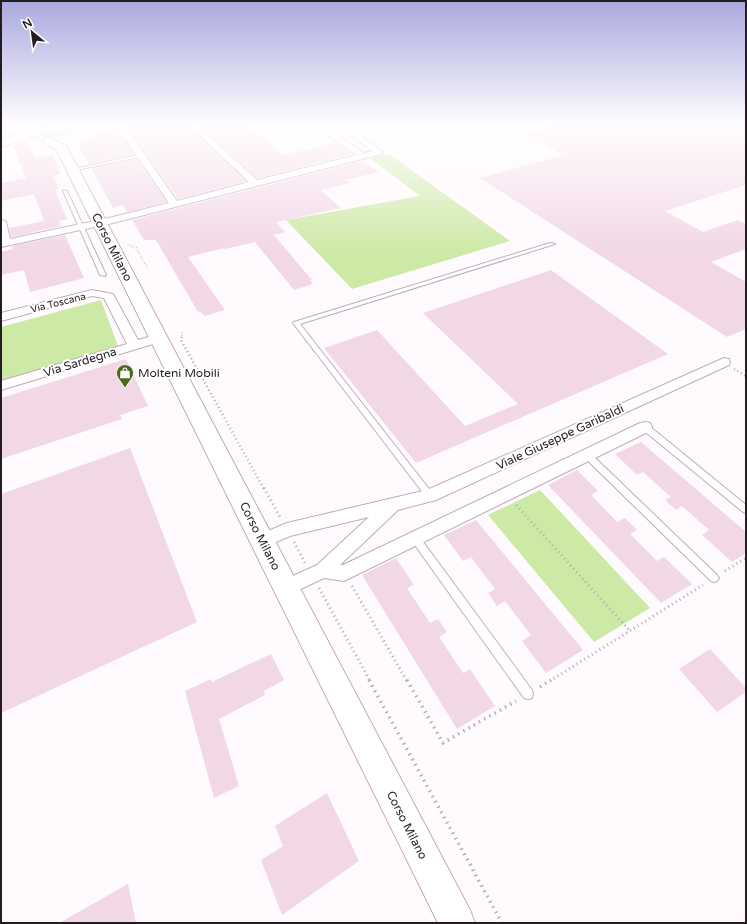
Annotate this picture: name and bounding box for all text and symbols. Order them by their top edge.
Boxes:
north arrow [12,12,52,52]
text: N [20,16,34,32]
street label: Corso Milano [89,210,135,284]
street label: Via Toscana [29,290,87,316]
street label: Via Sardegna [42,344,118,380]
shop icon: Molteni Mobili [115,363,135,388]
place label: Molteni Mobili [138,366,220,380]
street label: Viale Giuseppe Garibaldi [494,401,626,473]
street label: Corso Milano [237,499,283,573]
street label: Corso Milano [384,788,430,862]

